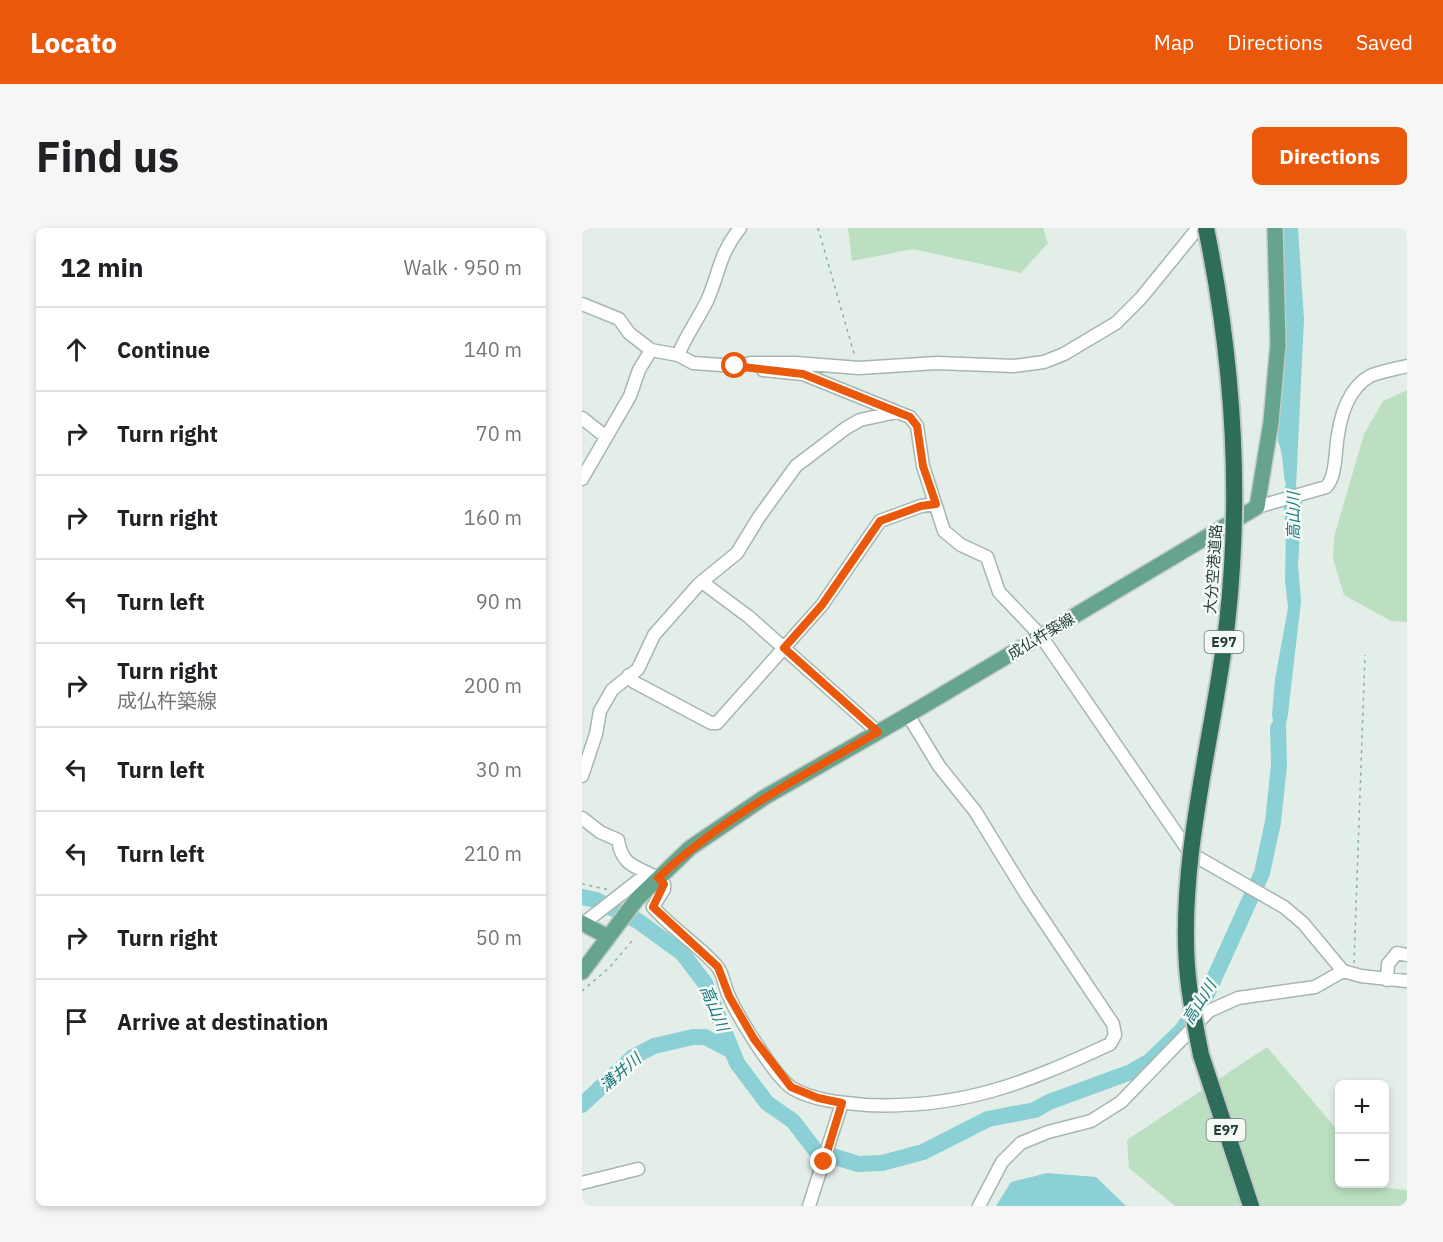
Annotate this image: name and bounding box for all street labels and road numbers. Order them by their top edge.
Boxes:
street label: 大分空港道路 [1200,523,1226,615]
street label: 成仏杵築線 [1004,609,1078,663]
road number: E97 [1204,631,1244,653]
road number: E97 [1206,1119,1246,1141]

